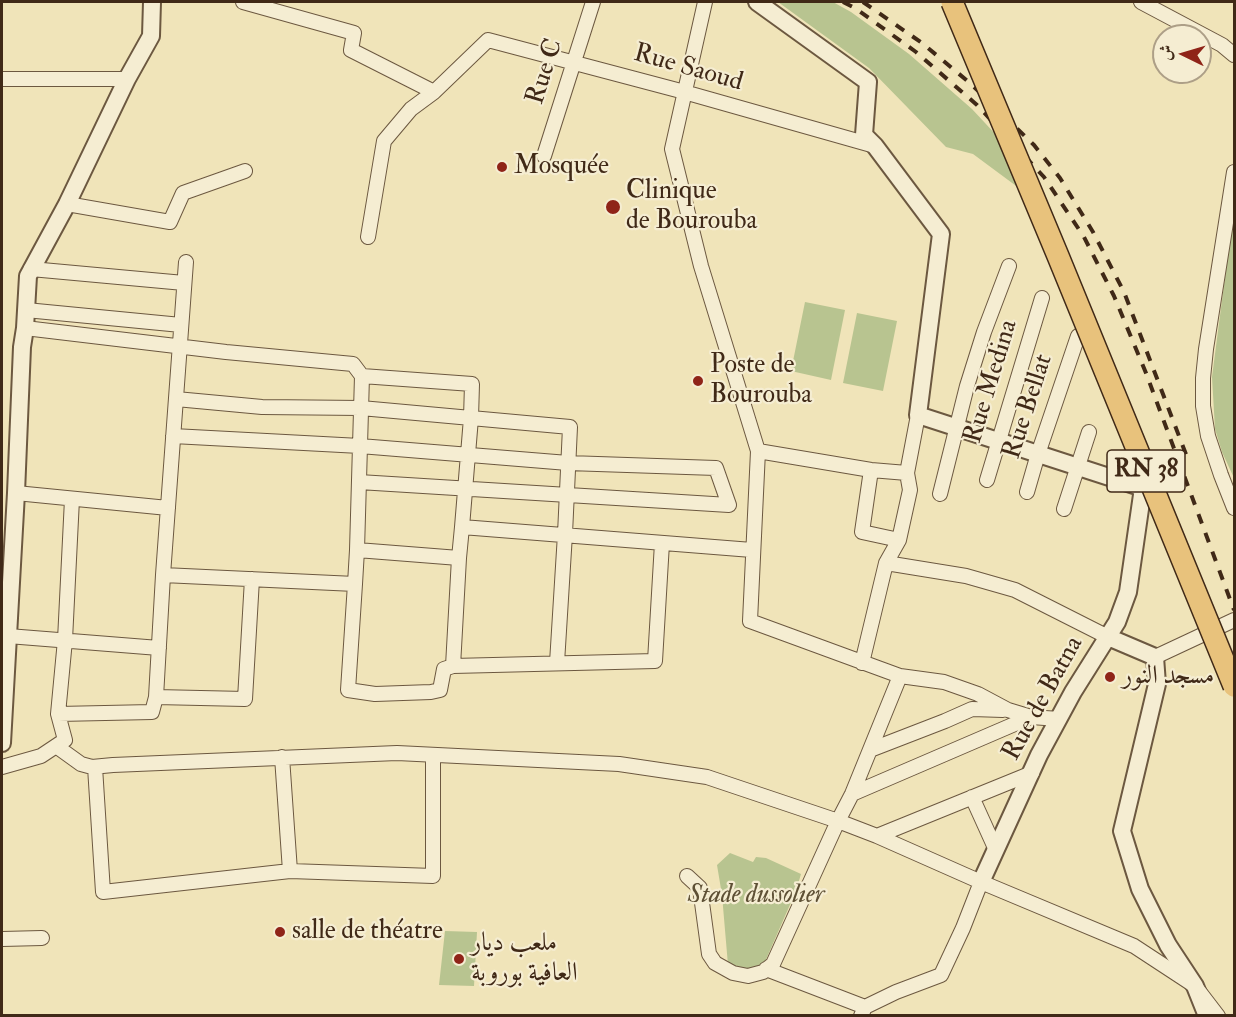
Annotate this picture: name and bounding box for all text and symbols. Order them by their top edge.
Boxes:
north arrow [1152,24,1212,84]
street label: Rue C [521,35,571,109]
street label: Rue Saoud [630,39,746,99]
text: ش [1155,44,1177,61]
place label: Mosquée [514,151,609,183]
marker: Mosquée [495,160,509,174]
place label: Clinique de Bourouba [626,176,757,237]
marker: Clinique de Bourouba [604,198,622,216]
street label: Rue Medina [958,316,1026,448]
place label: Poste de Bourouba [710,350,812,412]
street label: Rue Bellat [997,351,1061,463]
marker: Poste de Bourouba [691,374,705,388]
road number: RN 38 [1107,450,1185,492]
street label: Rue de Batna [997,631,1091,767]
place label: مسجد النور [1122,661,1214,693]
marker: مسجد النور [1103,670,1117,684]
park label: Stade dussolier [688,880,824,912]
place label: salle de théatre [292,916,443,948]
marker: salle de théatre [273,925,287,939]
place label: ملعب ديار العافية بوروبة [471,928,578,990]
marker: ملعب ديار العافية بوروبة [452,952,466,966]

